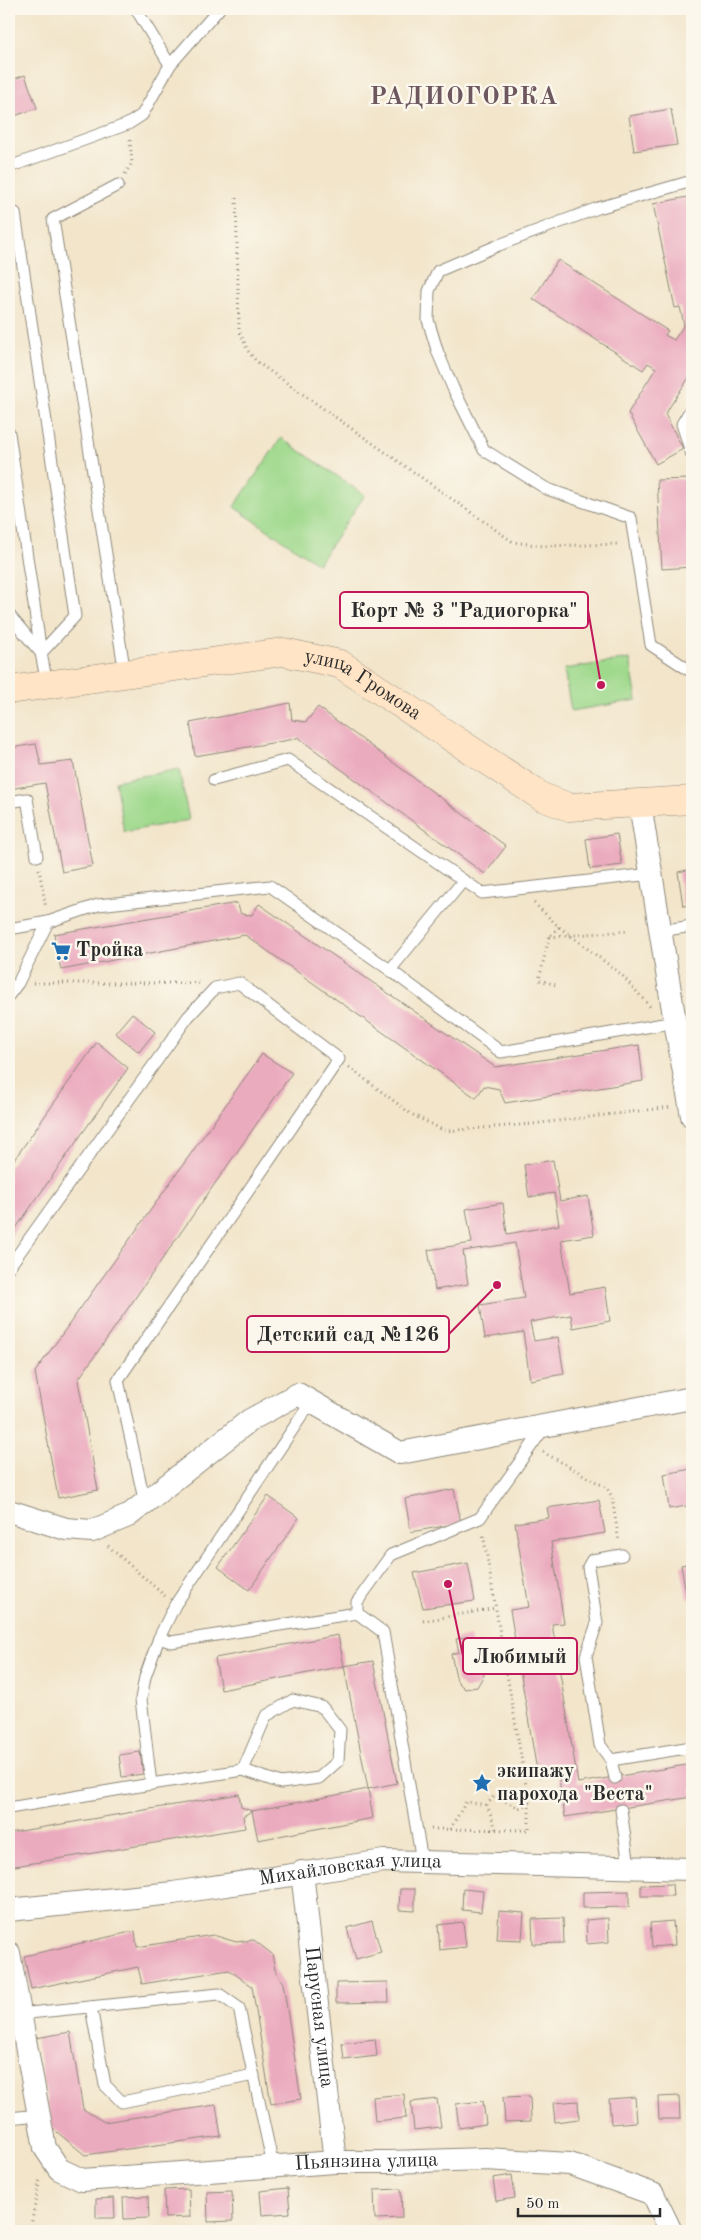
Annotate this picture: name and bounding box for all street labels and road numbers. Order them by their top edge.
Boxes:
street label: улица Громова [302,647,425,724]
street label: Михайловская улица [258,1851,442,1890]
street label: Парусная улица [301,1945,336,2089]
street label: Пьянзина улица [294,2150,439,2175]

